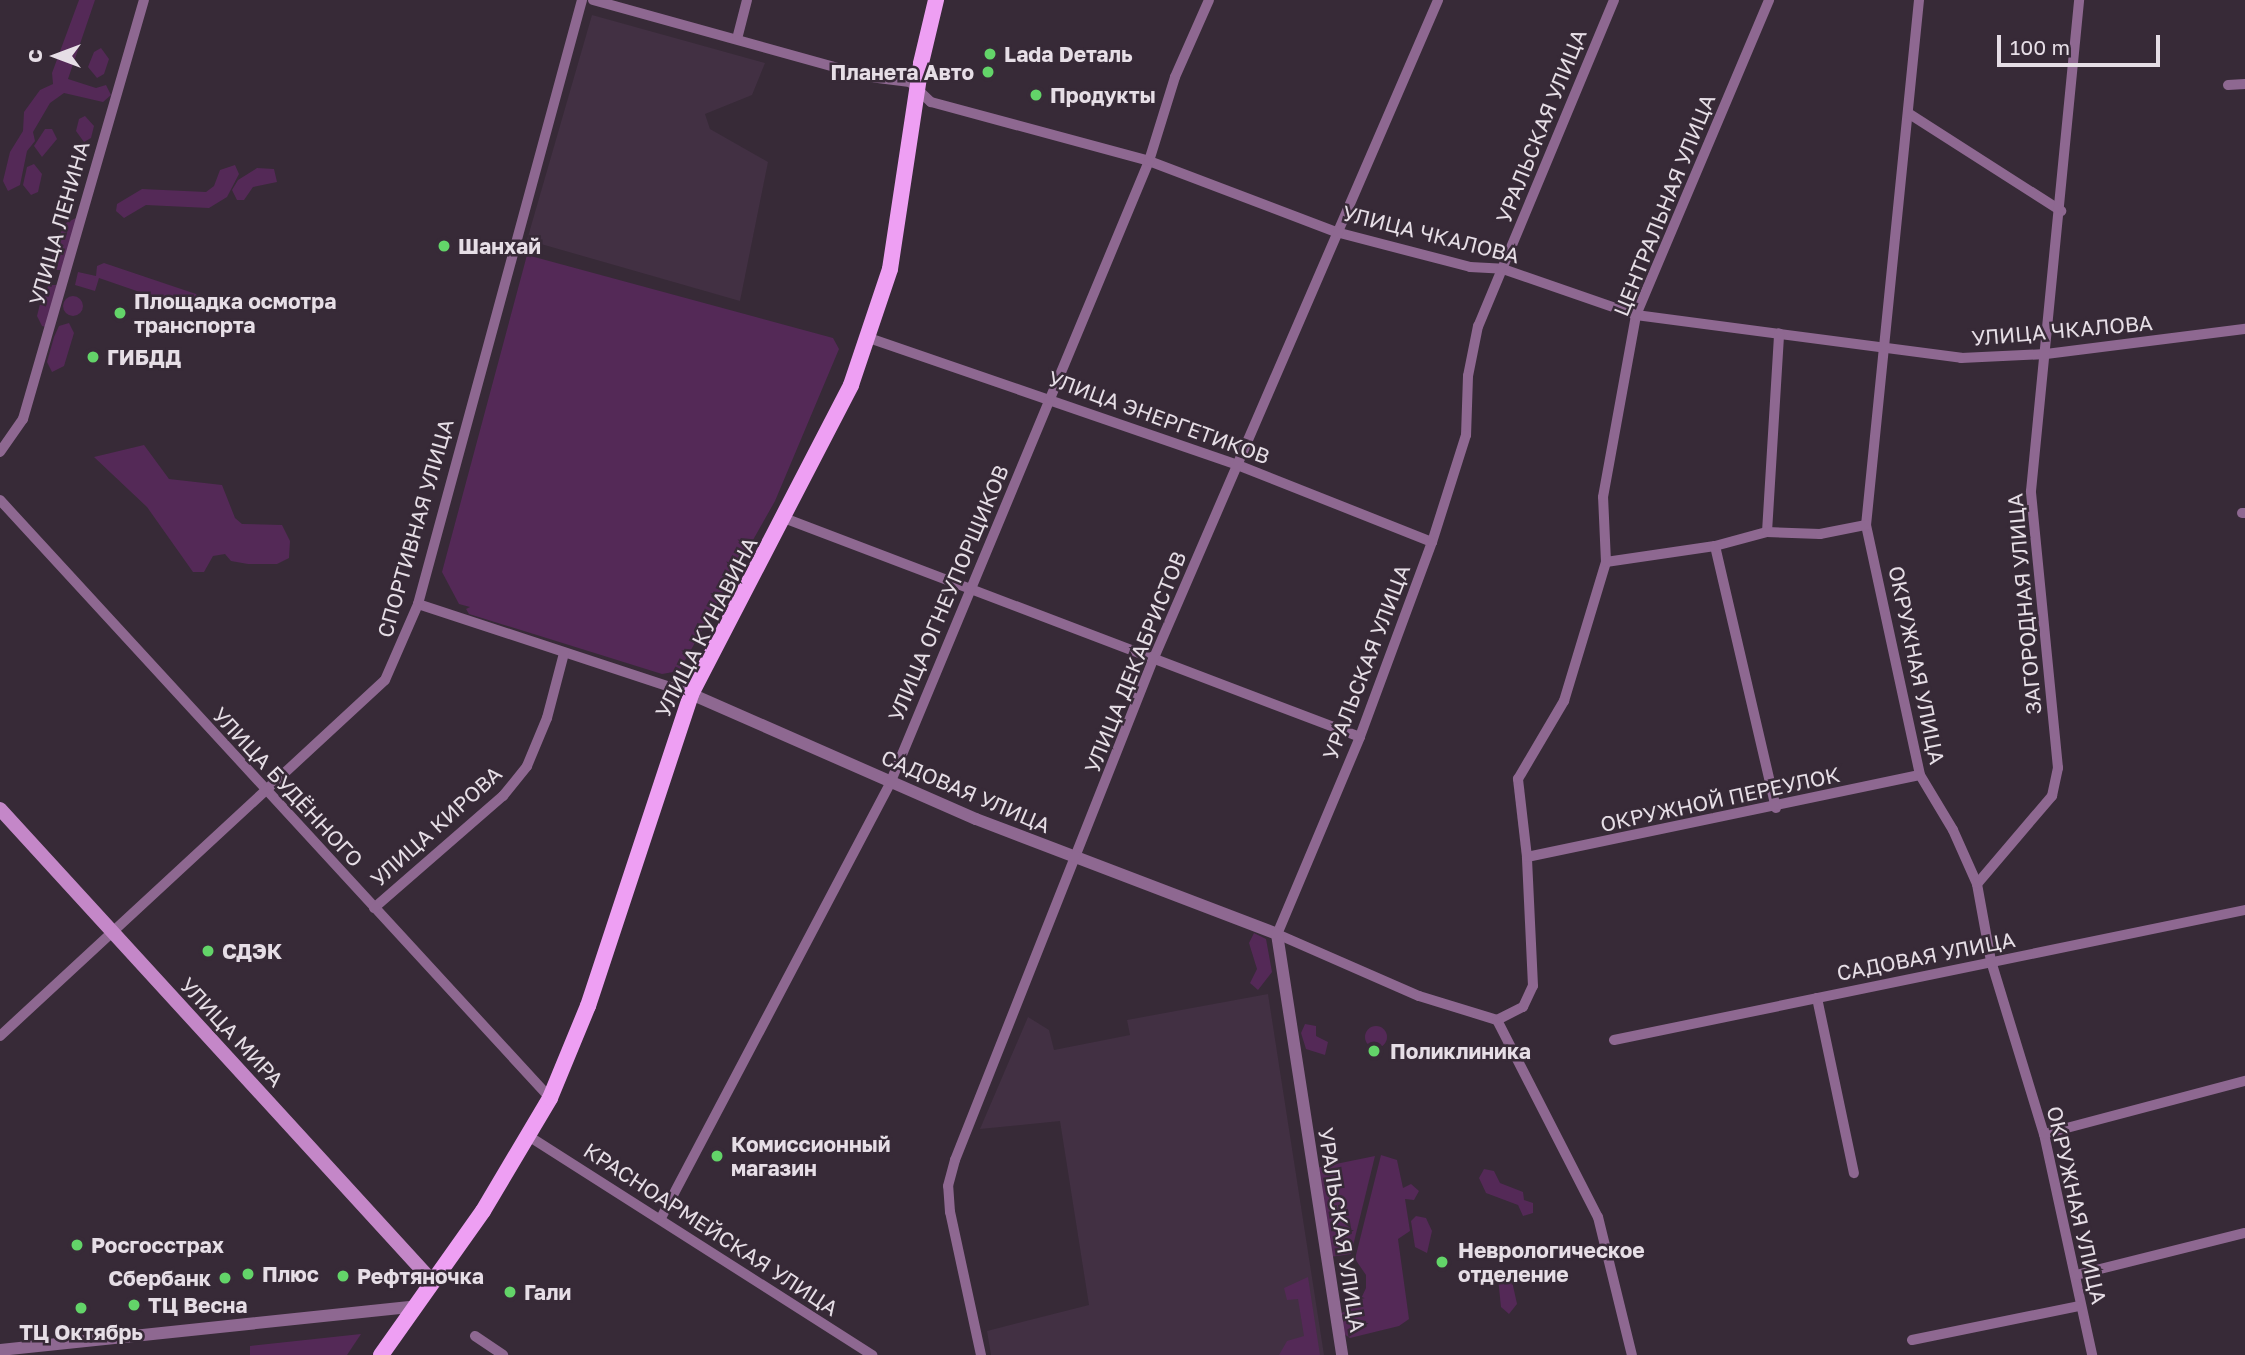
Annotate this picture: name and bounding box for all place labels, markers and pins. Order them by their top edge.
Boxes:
place label: Lada Dеталь [1004,41,1133,67]
marker: Lada Dеталь [982,46,998,62]
place label: Планета Авто [831,59,974,85]
marker: Планета Авто [980,64,996,80]
place label: Продукты [1050,82,1156,108]
marker: Продукты [1028,87,1044,103]
place label: Шанхай [458,233,541,259]
marker: Шанхай [436,238,452,254]
place label: Площадка осмотра транспорта [134,288,336,338]
marker: Площадка осмотра транспорта [112,305,128,321]
place label: ГИБДД [107,344,181,370]
marker: ГИБДД [85,349,101,365]
place label: СДЭК [222,938,282,964]
marker: СДЭК [200,943,216,959]
place label: Поликлиника [1390,1038,1531,1064]
marker: Поликлиника [1364,1041,1384,1061]
place label: Комиссионный магазин [731,1131,890,1181]
marker: Комиссионный магазин [709,1148,725,1164]
place label: Росгосстрах [91,1232,224,1258]
marker: Росгосстрах [69,1237,85,1253]
place label: Неврологическое отделение [1458,1237,1645,1287]
marker: Неврологическое отделение [1432,1252,1452,1272]
place label: Плюс [262,1261,319,1287]
place label: Рефтяночка [357,1263,484,1289]
place label: Сбербанк [108,1265,211,1291]
marker: Плюс [240,1266,256,1282]
marker: Рефтяночка [335,1268,351,1284]
marker: Сбербанк [217,1270,233,1286]
place label: Гали [524,1279,571,1305]
marker: Гали [502,1284,518,1300]
place label: ТЦ Весна [148,1292,247,1318]
marker: ТЦ Весна [126,1297,142,1313]
marker: ТЦ Октябрь [73,1300,89,1316]
place label: ТЦ Октябрь [19,1319,143,1345]

